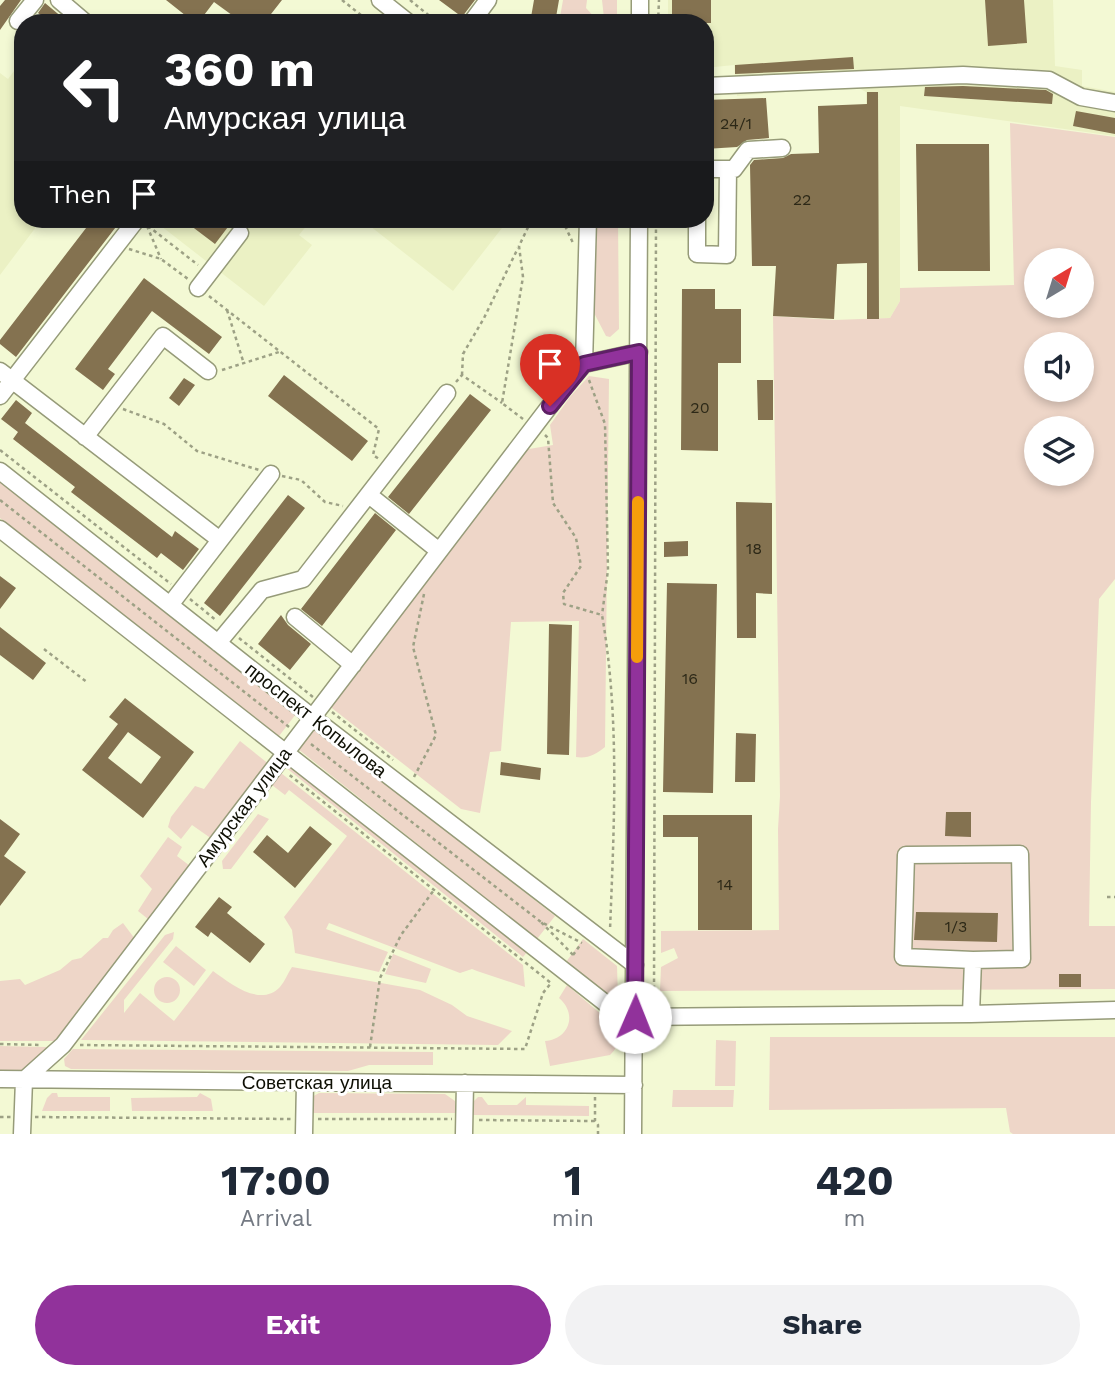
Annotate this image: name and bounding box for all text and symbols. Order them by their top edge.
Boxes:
text: 360 m [164,40,315,98]
icon: left [49,42,140,133]
text: Амурская улица [164,99,406,137]
house number: 24/1 [720,114,752,133]
icon: arrive [125,175,163,213]
text: Then [49,179,111,209]
house number: 22 [793,190,811,209]
north arrow [1024,248,1094,318]
map controls [1024,248,1094,486]
button: sound [1024,332,1094,402]
pin [520,334,580,406]
icon: arrive [531,345,569,383]
house number: 20 [690,398,710,417]
button: layers [1024,416,1094,486]
house number: 18 [746,539,762,558]
street label: проспект Копылова [241,658,392,783]
house number: 16 [682,669,698,688]
street label: Амурская улица [192,742,297,871]
house number: 14 [717,875,733,894]
house number: 1/3 [945,917,967,936]
position arrow [598,980,672,1054]
street label: Советская улица [242,1071,393,1094]
text: 17:00 [221,1156,331,1205]
text: 1 [564,1156,582,1205]
text: 420 [815,1156,894,1205]
text: Arrival [240,1205,312,1232]
text: min [552,1205,594,1232]
text: m [844,1205,866,1232]
button: Exit [35,1285,551,1365]
button: Share [565,1285,1080,1365]

